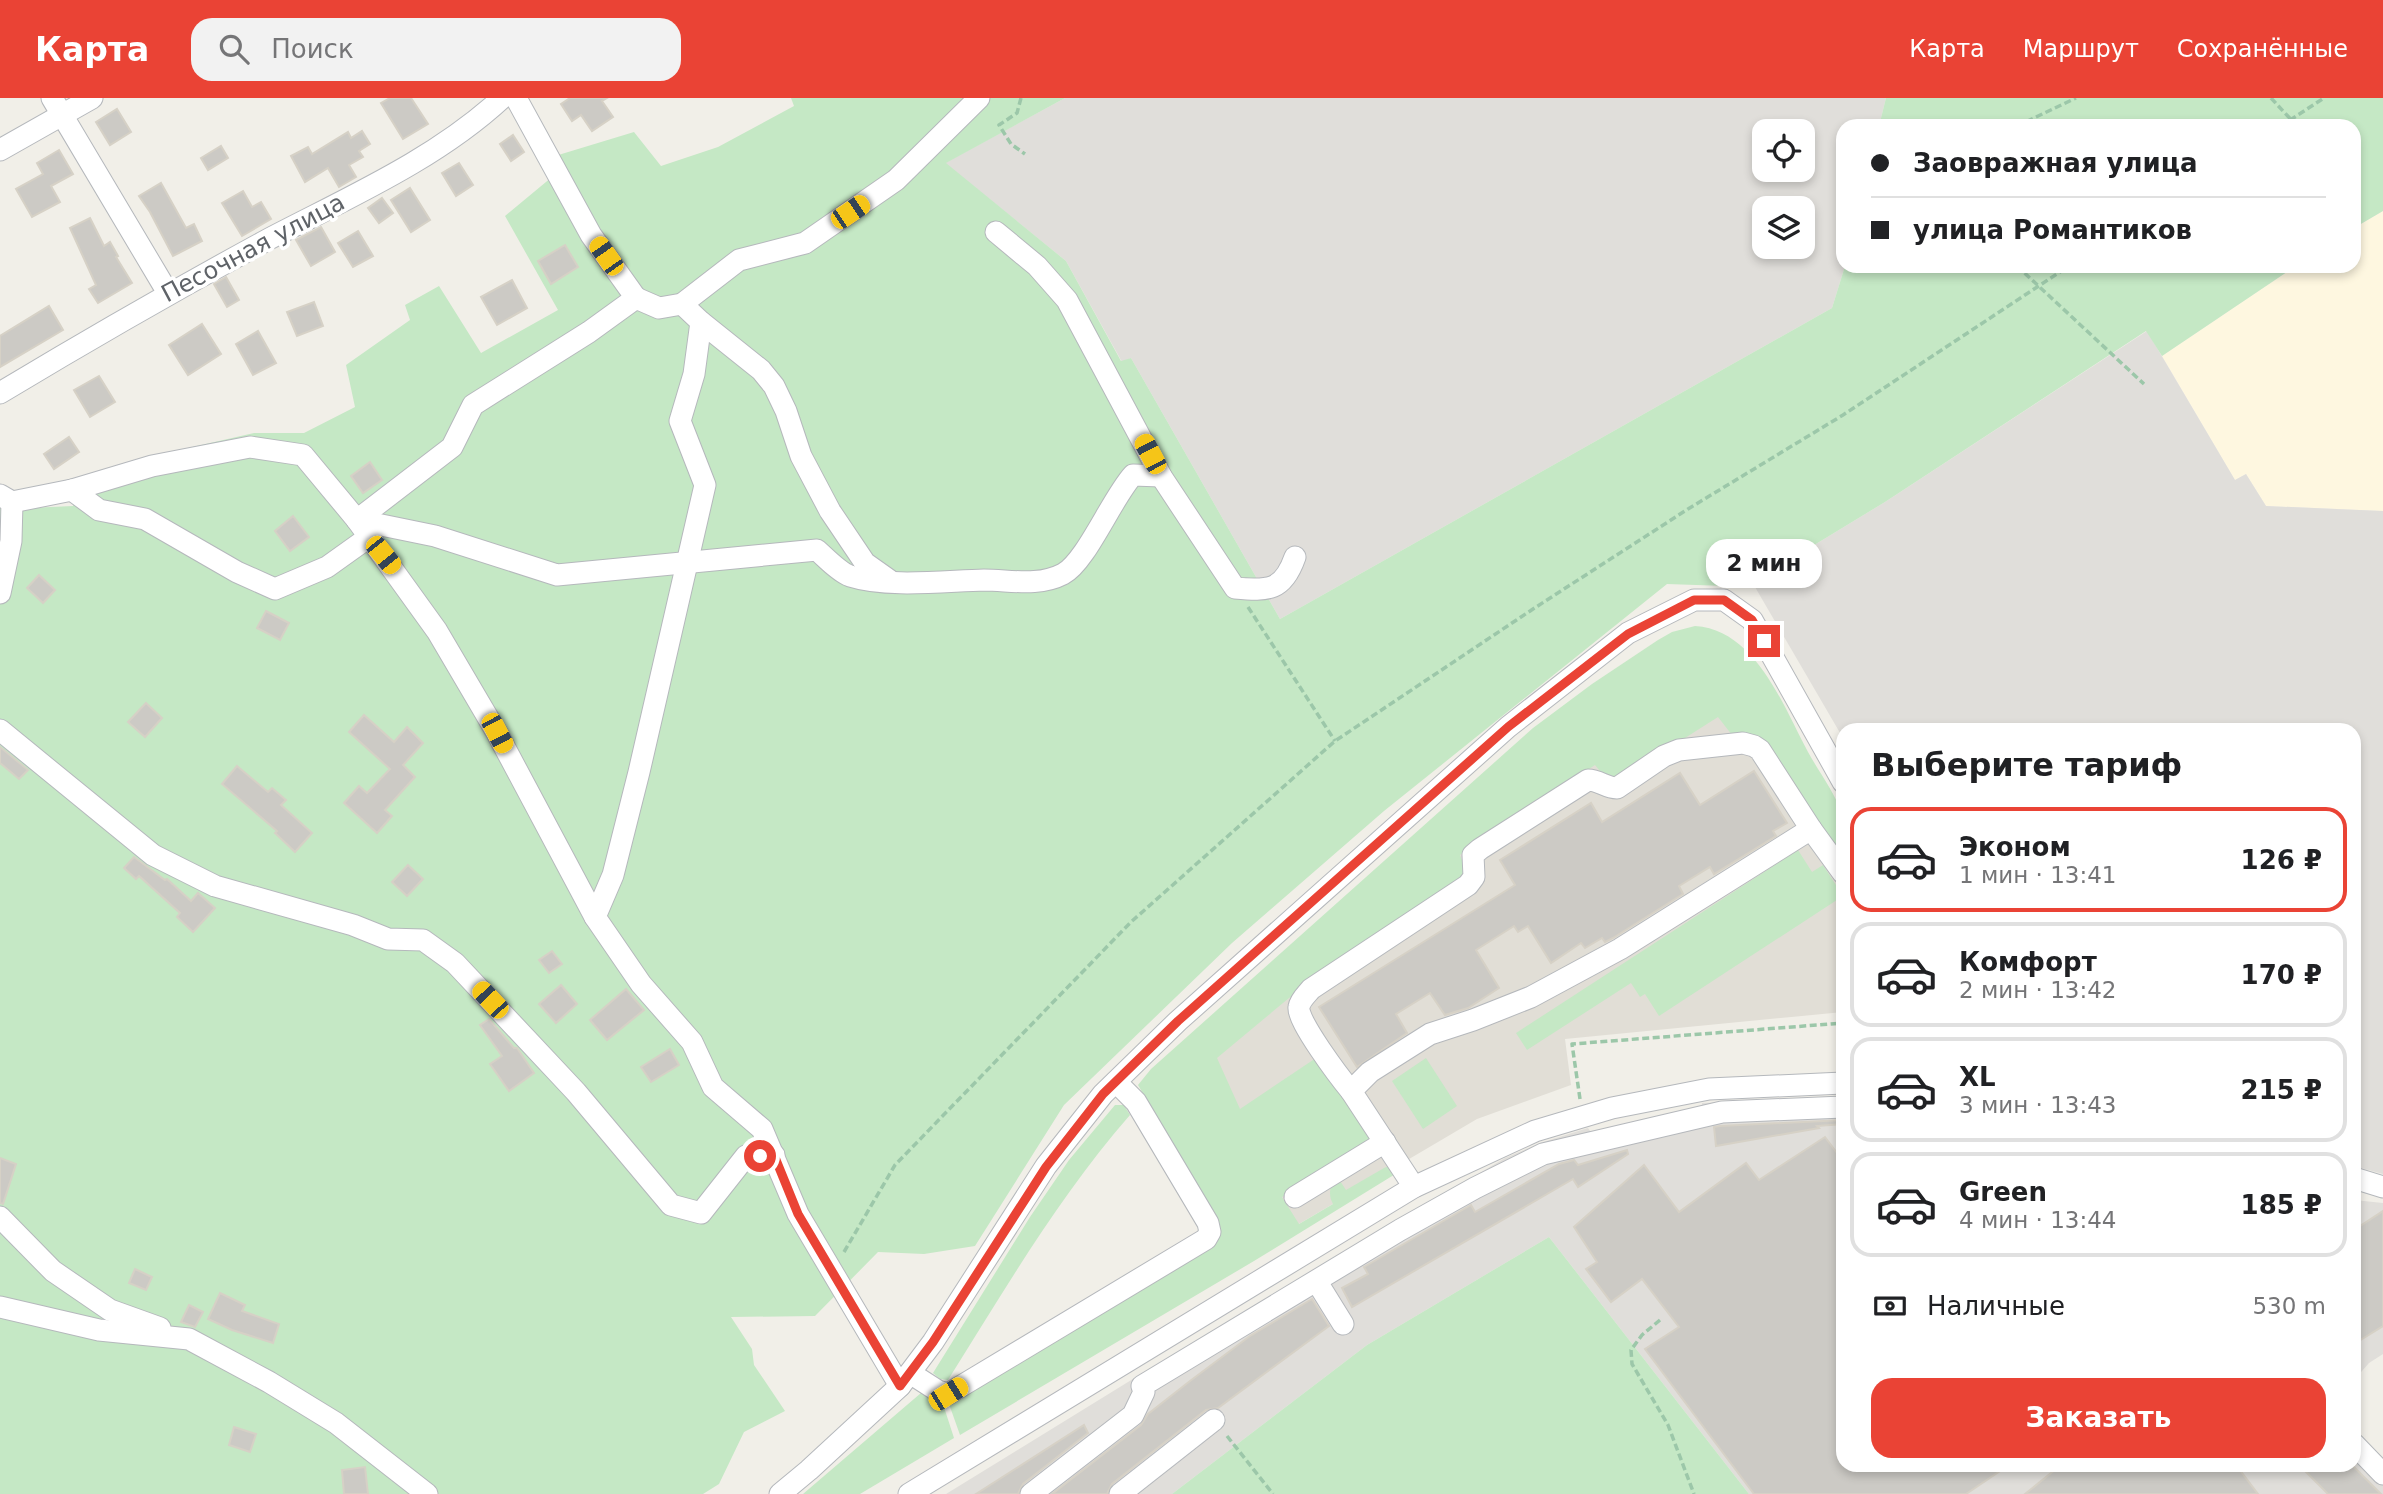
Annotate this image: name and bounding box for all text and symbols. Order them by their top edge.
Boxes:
search box [191,18,681,81]
text: Карта [35,30,149,69]
icon: search [215,30,253,68]
text: Поиск [271,34,354,64]
text: Карта [1909,35,1985,63]
text: Маршрут [2023,35,2139,63]
text: Сохранённые [2177,35,2348,63]
map controls [1752,119,1815,259]
button: locate [1752,119,1815,182]
text: Заовражная улица [1913,148,2198,178]
street label: Песочная улица [157,188,349,308]
car [827,192,874,232]
button: layers [1752,196,1815,259]
text: улица Романтиков [1913,215,2192,245]
car [586,233,627,279]
car [1131,431,1170,477]
car [362,532,405,578]
callout: 2 мин [1706,540,1822,588]
text: 2 мин [1727,550,1801,576]
route end [1748,625,1780,657]
car [478,710,517,756]
text: Выберите тариф [1871,746,2182,784]
icon: car [1875,828,1938,891]
text: Эконом [1959,832,2071,862]
text: 126 ₽ [2241,845,2322,875]
text: 1 мин · 13:41 [1959,862,2117,888]
icon: car [1875,943,1938,1006]
text: Комфорт [1959,947,2097,977]
text: 170 ₽ [2241,960,2322,990]
car [468,977,513,1023]
text: 2 мин · 13:42 [1959,977,2117,1003]
icon: car [1875,1058,1938,1121]
text: XL [1959,1062,1996,1092]
text: 215 ₽ [2241,1075,2322,1105]
text: 3 мин · 13:43 [1959,1092,2117,1118]
route start [744,1140,776,1172]
icon: car [1875,1173,1938,1236]
text: Green [1959,1177,2047,1207]
text: 185 ₽ [2241,1190,2322,1220]
text: 4 мин · 13:44 [1959,1207,2117,1233]
icon: cash [1871,1287,1909,1325]
text: Наличные [1927,1291,2065,1321]
text: 530 m [2252,1293,2326,1319]
car [925,1374,972,1414]
button: Заказать [1871,1378,2326,1458]

